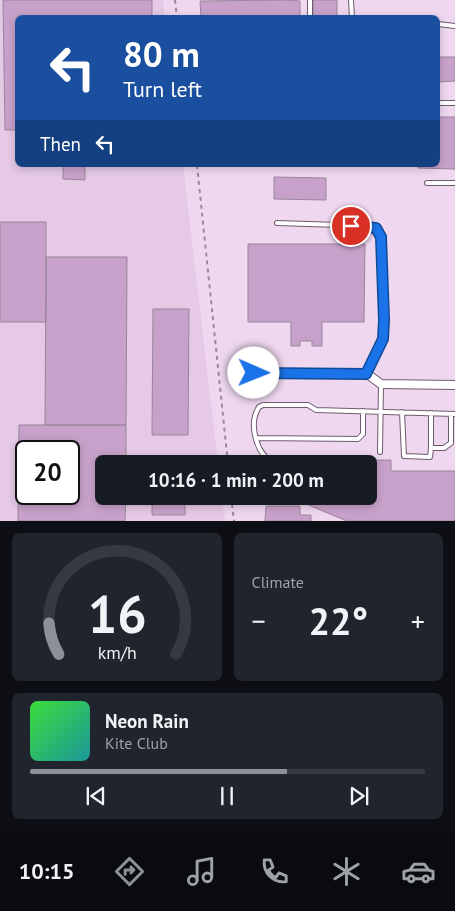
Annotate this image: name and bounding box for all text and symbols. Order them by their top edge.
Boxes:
text: 80 m [123,31,200,77]
icon: left [40,35,105,100]
text: Turn left [123,75,202,103]
icon: left [91,130,119,158]
text: Then [40,132,81,156]
pin [330,205,372,247]
icon: arrive [337,212,365,240]
position arrow [227,346,279,398]
speed limit sign: 20 [15,440,80,505]
text: 10:16 · 1 min · 200 m [148,468,324,492]
text: Climate [252,572,304,592]
text: 16 [87,580,146,647]
text: 22° [308,596,368,645]
text: − [252,602,266,639]
text: + [411,602,425,639]
text: km/h [97,641,136,664]
text: Neon Rain [105,709,189,733]
text: Kite Club [105,733,168,753]
icon: previous [82,782,110,810]
icon: pause [213,782,241,810]
icon: next [345,782,373,810]
icon: directions [112,854,147,889]
icon: music [184,854,219,889]
icon: phone [257,854,292,889]
icon: climate [329,854,364,889]
icon: car [401,854,436,889]
text: 10:15 [19,857,75,885]

